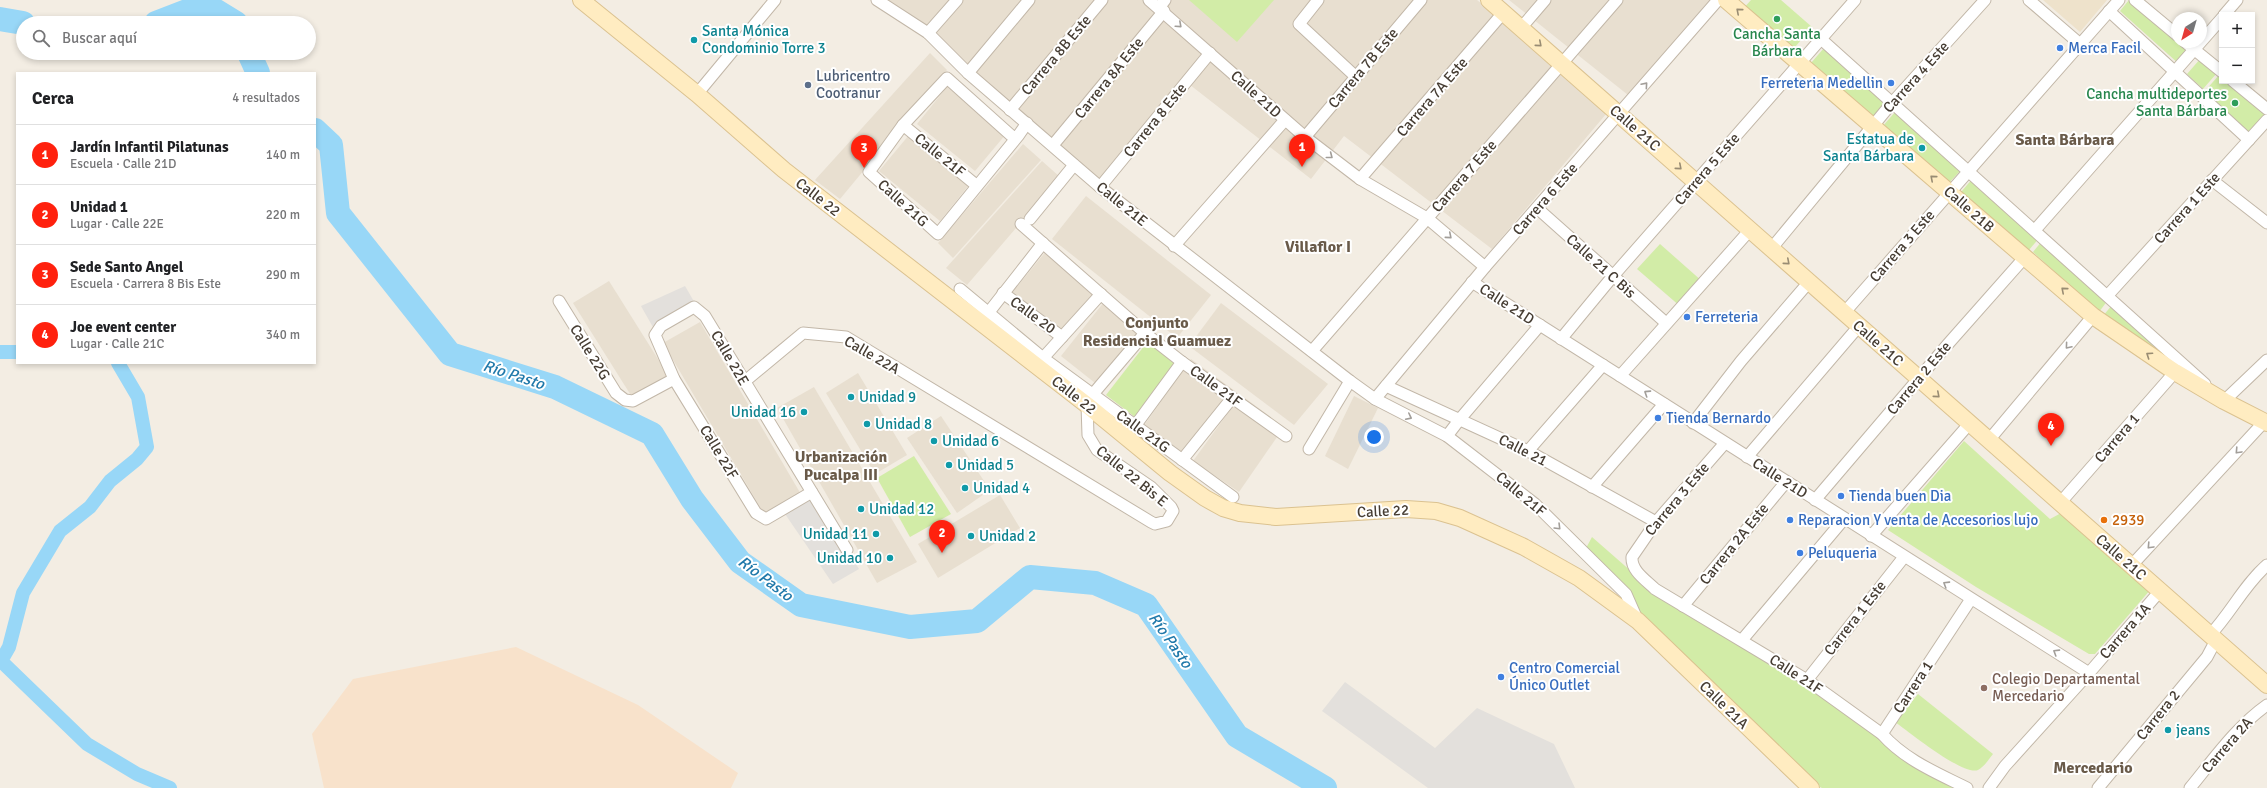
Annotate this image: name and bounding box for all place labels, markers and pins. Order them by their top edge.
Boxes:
marker: Cancha Santa Bárbara [1772,14,1782,24]
place label: Santa Mónica Condominio Torre 3 [702,22,826,57]
place label: Cancha Santa Bárbara [1733,25,1821,60]
marker: Santa Mónica Condominio Torre 3 [689,35,699,45]
place label: Merca Facil [2068,39,2141,57]
marker: Merca Facil [2055,43,2065,53]
place label: Lubricentro Cootranur [816,67,891,102]
place label: Ferreteria Medellin [1761,74,1883,92]
marker: Ferreteria Medellin [1886,78,1896,88]
marker: Lubricentro Cootranur [803,80,813,90]
place label: Cancha multideportes Santa Bárbara [2086,85,2227,120]
marker: Cancha multideportes Santa Bárbara [2230,98,2240,108]
place label: Estatua de Santa Bárbara [1823,130,1914,165]
pin: 1 [1289,134,1315,167]
pin: 3 [851,135,877,168]
marker: Estatua de Santa Bárbara [1917,143,1927,153]
place label: Ferreteria [1695,308,1758,326]
marker: Ferreteria [1682,312,1692,322]
place label: Unidad 9 [859,388,916,406]
marker: Unidad 9 [846,392,856,402]
place label: Unidad 16 [731,403,796,421]
marker: Unidad 16 [799,407,809,417]
place label: Tienda Bernardo [1666,409,1771,427]
marker: Tienda Bernardo [1653,413,1663,423]
pin: 4 [2038,413,2064,446]
place label: Unidad 8 [875,415,932,433]
marker: Unidad 8 [862,419,872,429]
place label: Unidad 6 [942,432,999,450]
marker: Unidad 6 [929,436,939,446]
place label: Unidad 5 [957,456,1014,474]
marker: Unidad 5 [944,460,954,470]
place label: Unidad 4 [973,479,1030,497]
marker: Unidad 4 [960,483,970,493]
place label: Tienda buen Dia [1849,487,1951,505]
marker: Tienda buen Dia [1836,491,1846,501]
place label: Unidad 12 [869,500,934,518]
marker: Unidad 12 [856,504,866,514]
place label: Reparacion Y venta de Accesorios lujo [1798,511,2038,529]
place label: 2939 [2112,511,2144,529]
marker: Reparacion Y venta de Accesorios lujo [1785,515,1795,525]
marker: 2939 [2099,515,2109,525]
pin: 2 [929,520,955,553]
place label: Unidad 11 [803,525,868,543]
place label: Unidad 2 [979,527,1036,545]
marker: Unidad 11 [871,529,881,539]
marker: Unidad 2 [966,531,976,541]
place label: Peluqueria [1808,544,1877,562]
marker: Peluqueria [1795,548,1805,558]
place label: Unidad 10 [817,549,882,567]
marker: Unidad 10 [885,553,895,563]
place label: Centro Comercial Único Outlet [1509,659,1620,694]
place label: Colegio Departamental Mercedario [1992,670,2140,705]
marker: Centro Comercial Único Outlet [1496,672,1506,682]
marker: Colegio Departamental Mercedario [1979,683,1989,693]
place label: jeans [2176,721,2210,739]
marker: jeans [2163,725,2173,735]

